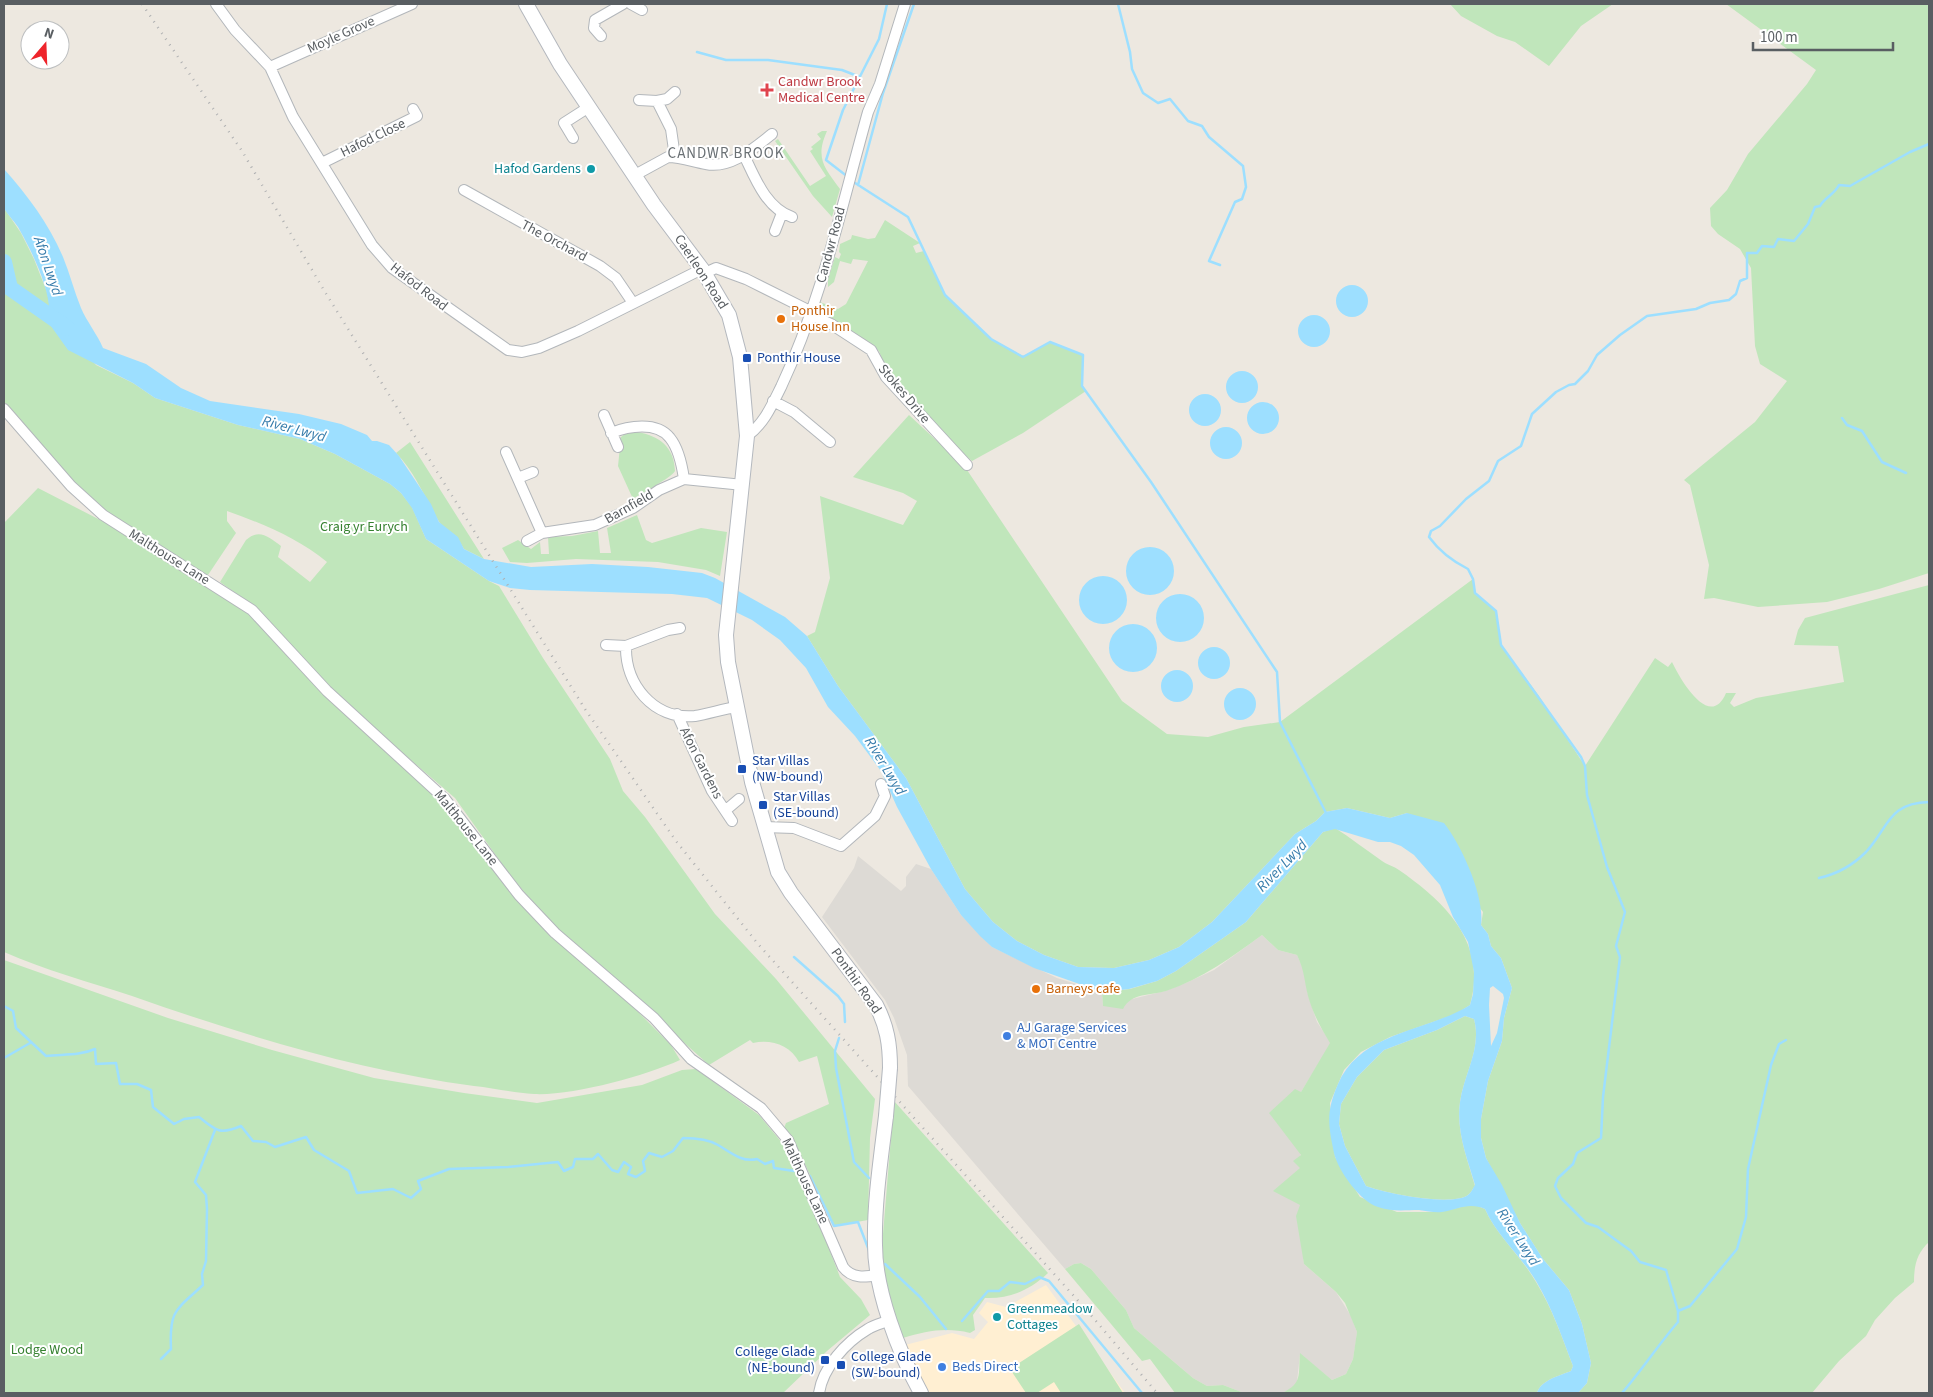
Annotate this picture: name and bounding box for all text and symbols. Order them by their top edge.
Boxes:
street label: Moyle Grove [304,11,378,59]
north arrow [20,20,70,70]
scale bar [1753,20,1893,52]
text: N [41,23,57,45]
text: 100 m [1760,27,1798,48]
place label: Candwr Brook Medical Centre [778,72,865,108]
marker: Candwr Brook Medical Centre [760,83,774,97]
street label: Hafod Close [337,114,409,162]
district label: CANDWR BROOK [668,143,784,164]
place label: Hafod Gardens [494,159,581,179]
marker: Hafod Gardens [585,163,597,175]
street label: Candwr Road [811,205,851,285]
street label: The Orchard [517,215,591,267]
street label: Caerleon Road [669,231,733,313]
water label: Afon Lwyd [28,233,68,299]
street label: Hafod Road [386,258,452,316]
place label: Ponthir House Inn [791,301,850,337]
marker: Ponthir House Inn [775,313,787,325]
place label: Ponthir House [757,348,840,368]
marker: Ponthir House [741,352,753,364]
street label: Stokes Drive [873,360,935,428]
water label: River Lwyd [260,410,329,448]
street label: Barnfield [601,485,657,529]
park label: Craig yr Eurych [320,517,408,537]
street label: Malthouse Lane [125,524,214,590]
street label: Afon Gardens [674,724,728,802]
water label: River Lwyd [859,733,911,800]
place label: Star Villas (NW-bound) [752,751,823,787]
marker: Star Villas (NW-bound) [736,763,748,775]
street label: Malthouse Lane [429,786,503,870]
place label: Star Villas (SE-bound) [773,787,839,823]
marker: Star Villas (SE-bound) [757,799,769,811]
water label: River Lwyd [1252,835,1313,897]
street label: Ponthir Road [826,944,886,1018]
place label: Barneys cafe [1046,979,1120,999]
marker: Barneys cafe [1030,983,1042,995]
place label: AJ Garage Services & MOT Centre [1017,1018,1127,1054]
marker: AJ Garage Services & MOT Centre [1001,1030,1013,1042]
street label: Malthouse Lane [776,1135,834,1227]
water label: River Lwyd [1491,1204,1545,1271]
place label: Greenmeadow Cottages [1007,1299,1093,1335]
marker: Greenmeadow Cottages [991,1311,1003,1323]
park label: Lodge Wood [11,1340,83,1360]
place label: College Glade (NE-bound) [735,1342,815,1378]
place label: College Glade (SW-bound) [851,1347,931,1383]
marker: College Glade (NE-bound) [819,1354,831,1366]
place label: Beds Direct [952,1357,1019,1377]
marker: College Glade (SW-bound) [835,1359,847,1371]
marker: Beds Direct [936,1361,948,1373]

